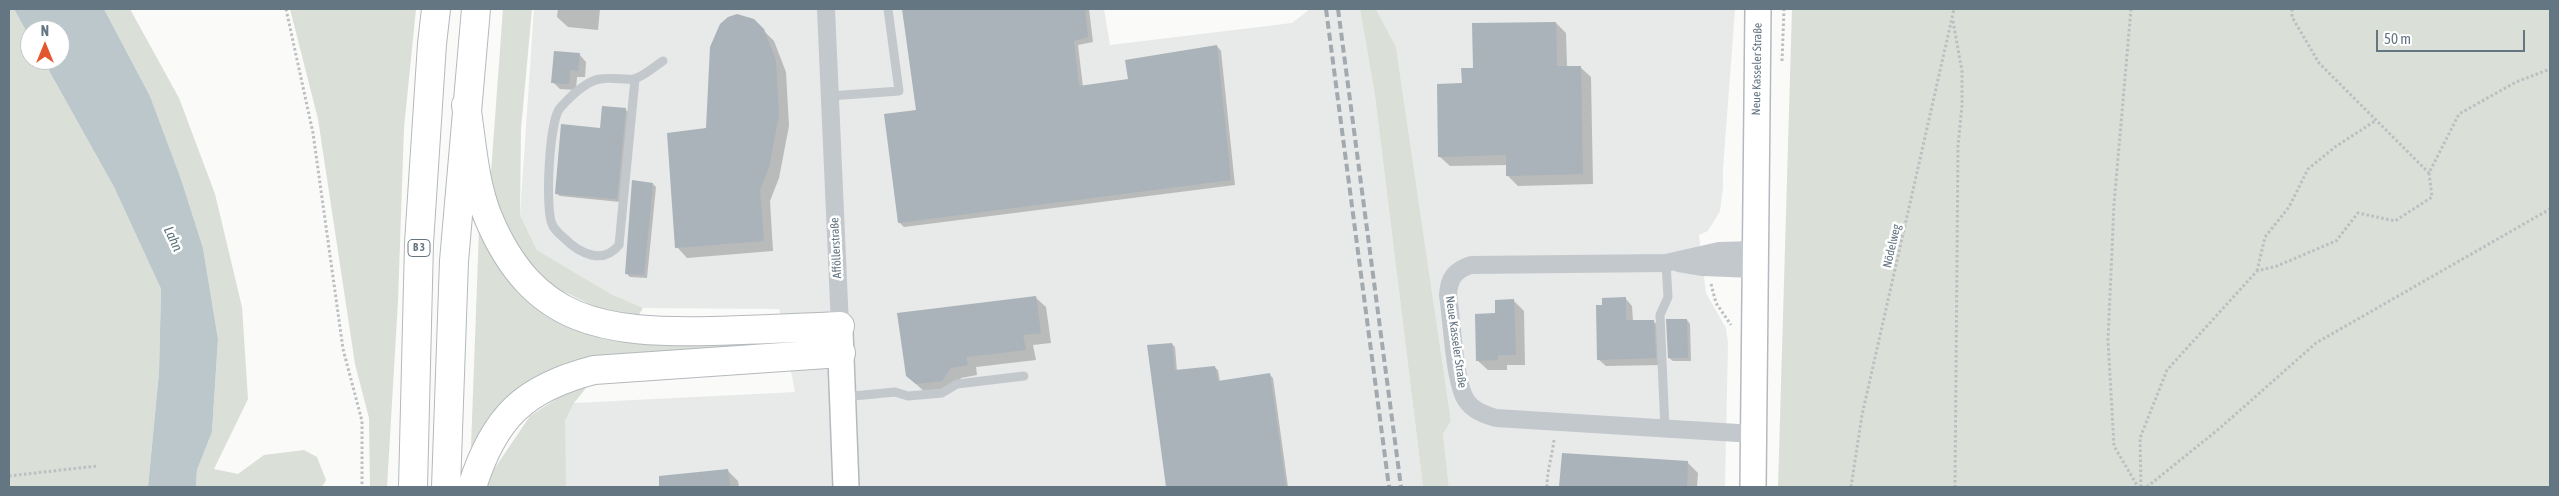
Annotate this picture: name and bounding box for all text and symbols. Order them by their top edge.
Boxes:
north arrow [20,20,70,70]
scale bar [2379,20,2528,52]
text: N [41,23,49,39]
street label: Neue Kasseler Straße [1749,23,1765,115]
text: 50 m [2384,30,2411,47]
street label: Afföllerstraße [827,217,845,279]
street label: Nödelweg [1880,223,1904,269]
water label: Lahn [160,224,186,254]
road number: B 3 [408,240,430,256]
street label: Neue Kasseler Straße [1442,295,1470,389]

